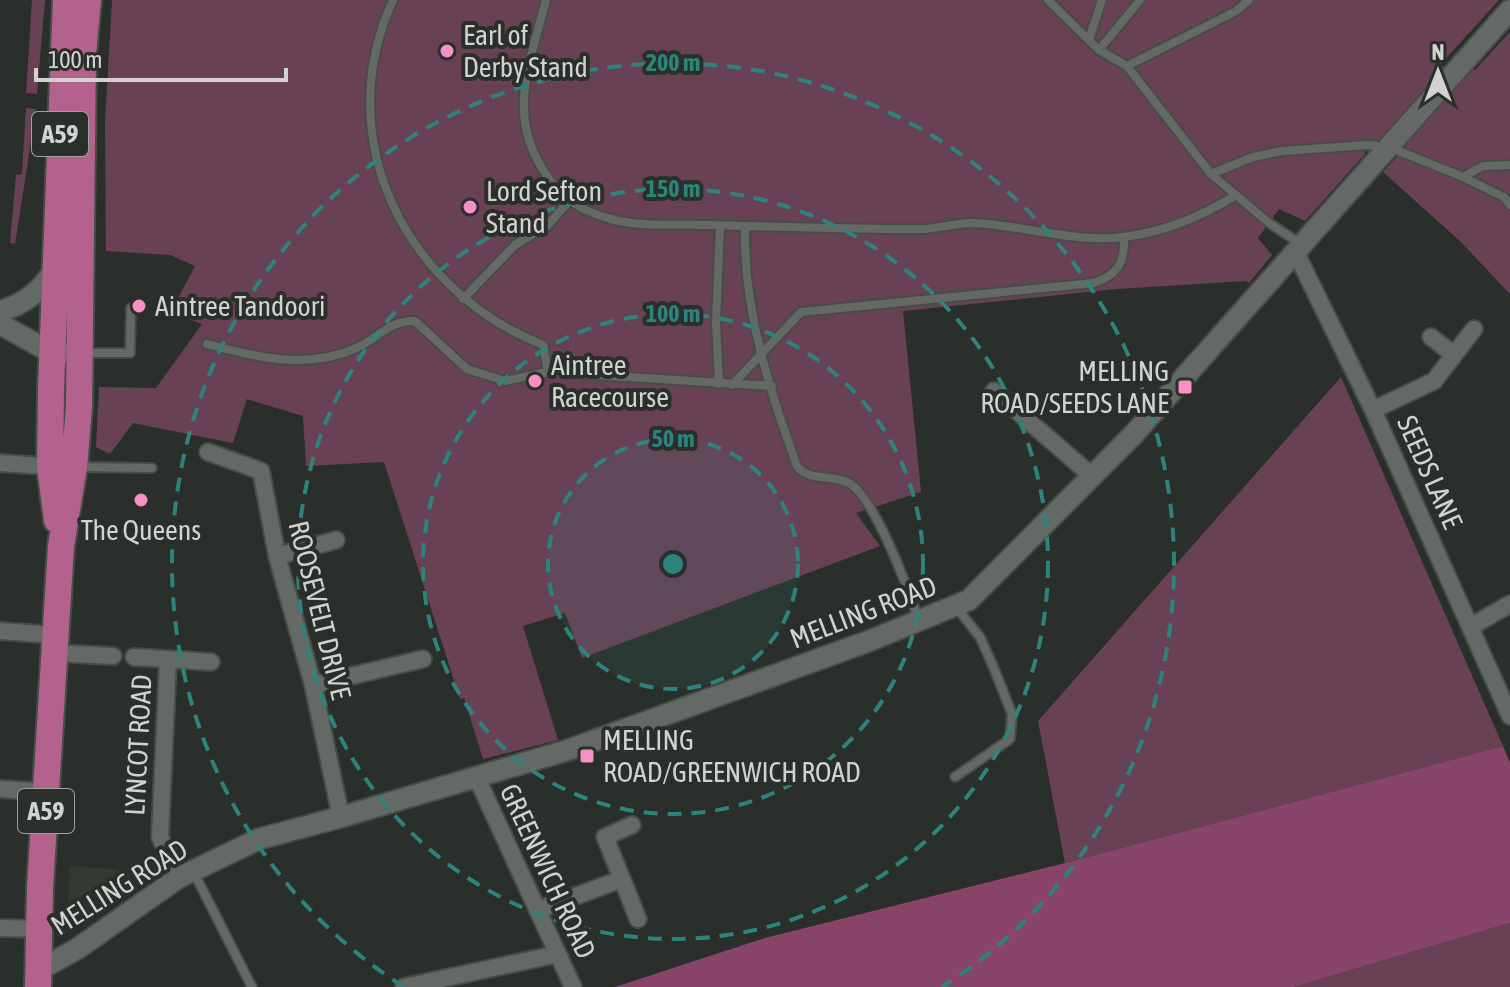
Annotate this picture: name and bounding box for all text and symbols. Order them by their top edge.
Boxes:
place label: Earl of Derby Stand [463,19,588,83]
scale bar [36,32,286,82]
north arrow [1398,32,1478,112]
text: N [1432,39,1444,65]
marker: Earl of Derby Stand [438,42,456,60]
text: 100 m [48,46,102,73]
text: 200 m [646,49,700,76]
road number: A59 [32,112,88,156]
place label: Lord Sefton Stand [486,175,602,239]
text: 150 m [646,175,700,202]
marker: Lord Sefton Stand [461,198,479,216]
place label: Aintree Tandoori [155,290,325,322]
marker: Aintree Tandoori [130,297,148,315]
text: 100 m [646,300,700,327]
place label: Aintree Racecourse [551,349,669,413]
place label: MELLING ROAD/SEEDS LANE [980,355,1169,419]
marker: Aintree Racecourse [526,372,544,390]
marker: MELLING ROAD/SEEDS LANE [1176,378,1194,396]
street label: SEEDS LANE [1391,411,1469,533]
text: 50 m [651,425,695,452]
marker: The Queens [132,491,150,509]
place label: The Queens [81,514,201,546]
street label: ROOSEVELT DRIVE [282,517,358,703]
centre of rings [659,550,687,578]
street label: MELLING ROAD [785,569,941,655]
street label: LYNCOT ROAD [118,674,158,816]
place label: MELLING ROAD/GREENWICH ROAD [603,724,861,788]
marker: MELLING ROAD/GREENWICH ROAD [578,747,596,765]
street label: GREENWICH ROAD [494,779,602,963]
road number: A59 [18,789,74,833]
street label: MELLING ROAD [45,833,193,941]

